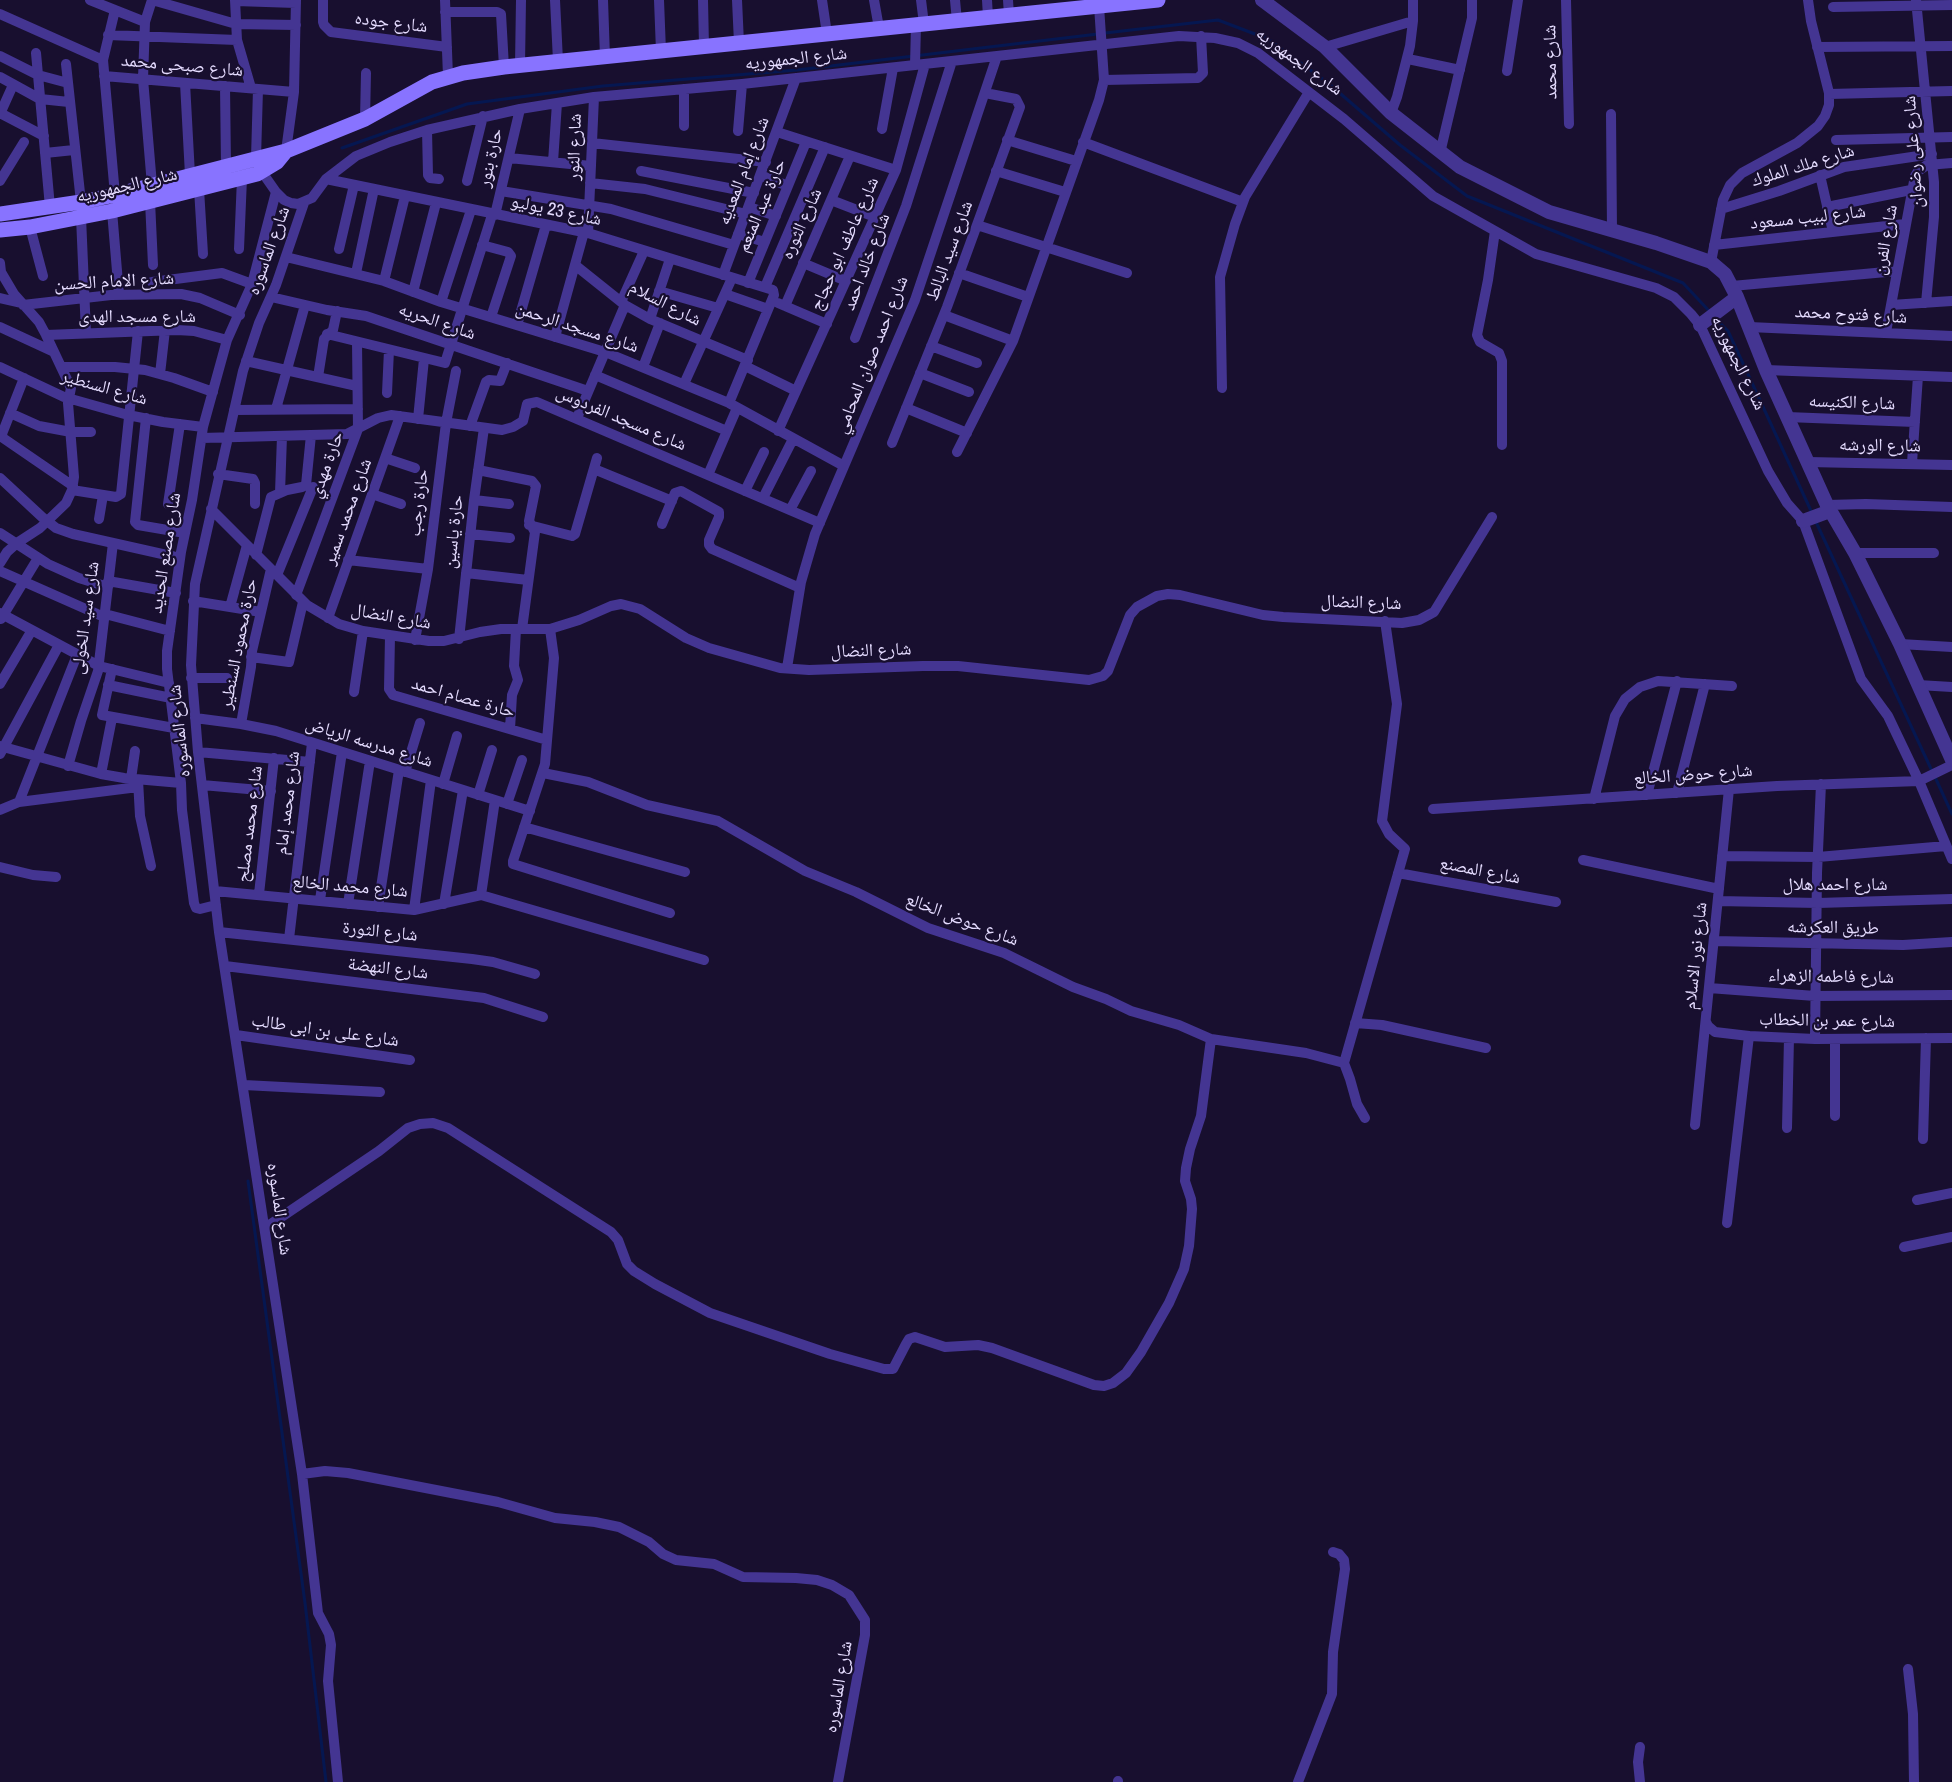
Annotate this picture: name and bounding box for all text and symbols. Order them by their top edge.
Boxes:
street label: شارع جوده [353,8,429,38]
street label: شارع الجمهوريه [1251,23,1347,101]
street label: شارع محمد [1540,25,1562,99]
street label: شارع الجمهوريه [744,43,848,75]
street label: شارع صبحى محمد [120,50,244,82]
street label: شارع على رضوان [1899,95,1929,209]
street label: شارع النور [563,113,587,181]
street label: شارع إمام المعديه [713,114,775,228]
street label: حارة بنور [474,126,508,190]
street label: شارع ملك الملوك [1749,140,1857,192]
street label: حارة عبد المنعم [733,156,791,256]
street label: شارع الجمهوريه [75,164,179,208]
street label: شارع عاطف ابو حجاج [806,174,884,314]
street label: شارع الثوره [777,185,827,263]
street label: شارع 23 يوليو [509,191,603,231]
street label: شارع سيد البالط [922,198,978,304]
street label: شارع لبيب مسعود [1749,201,1867,235]
street label: شارع الفرن [1869,203,1903,277]
street label: شارع الماسوره [243,204,295,298]
street label: شارع خالد احمد [839,210,895,314]
street label: شارع الامام الحسن [53,268,175,296]
street label: شارع احمد صوان المحامي [830,273,914,437]
street label: شارع السلام [625,277,705,331]
street label: شارع مسجد الرحمن [513,298,641,358]
street label: شارع الحريه [396,299,478,345]
street label: شارع فتوح محمد [1794,301,1908,329]
street label: شارع مسجد الهدى [78,306,196,328]
street label: شارع الجمهوريه [1706,312,1770,414]
street label: شارع السنطير [58,365,150,411]
street label: شارع مسجد الفردوس [553,382,689,456]
street label: شارع الكنيسه [1808,391,1896,415]
street label: حارة مهدي [305,429,349,501]
street label: شارع الورشه [1839,434,1921,458]
street label: شارع محمد سمير [319,456,377,568]
street label: حارة رجب [404,468,434,538]
street label: شارع مصنع الحديد [146,491,186,615]
street label: حارة ياسين [439,494,469,570]
street label: شارع سيد الخولى [67,560,105,676]
street label: حارة محمود السنطير [216,577,262,711]
street label: شارع النضال [1320,591,1402,615]
street label: شارع النضال [349,599,433,635]
street label: شارع النضال [830,639,912,663]
street label: حارة عصام احمد [409,673,517,723]
street label: شارع الماسوره [164,684,196,778]
street label: شارع مدرسه الرياض [303,713,435,773]
street label: شارع محمد إمام [271,750,305,856]
street label: شارع حوض الخالع [1633,760,1753,790]
street label: شارع محمد مصلح [232,765,268,883]
street label: شارع المصنع [1438,853,1522,889]
street label: شارع محمد الخالع [291,871,409,903]
street label: شارع احمد هلال [1783,874,1887,896]
street label: شارع حوض الخالع [903,889,1021,951]
street label: شارع نور الاسلام [1680,901,1712,1011]
street label: طريق العكرشه [1787,916,1879,940]
street label: شارع الثورة [341,917,419,947]
street label: شارع النهضة [347,953,429,985]
street label: شارع فاطمه الزهراء [1768,965,1894,989]
street label: شارع عمر بن الخطاب [1759,1009,1895,1033]
street label: شارع على بن ابى طالب [250,1010,400,1052]
street label: شارع الماسوره [262,1161,296,1257]
street label: شارع الماسوره [820,1639,858,1735]

